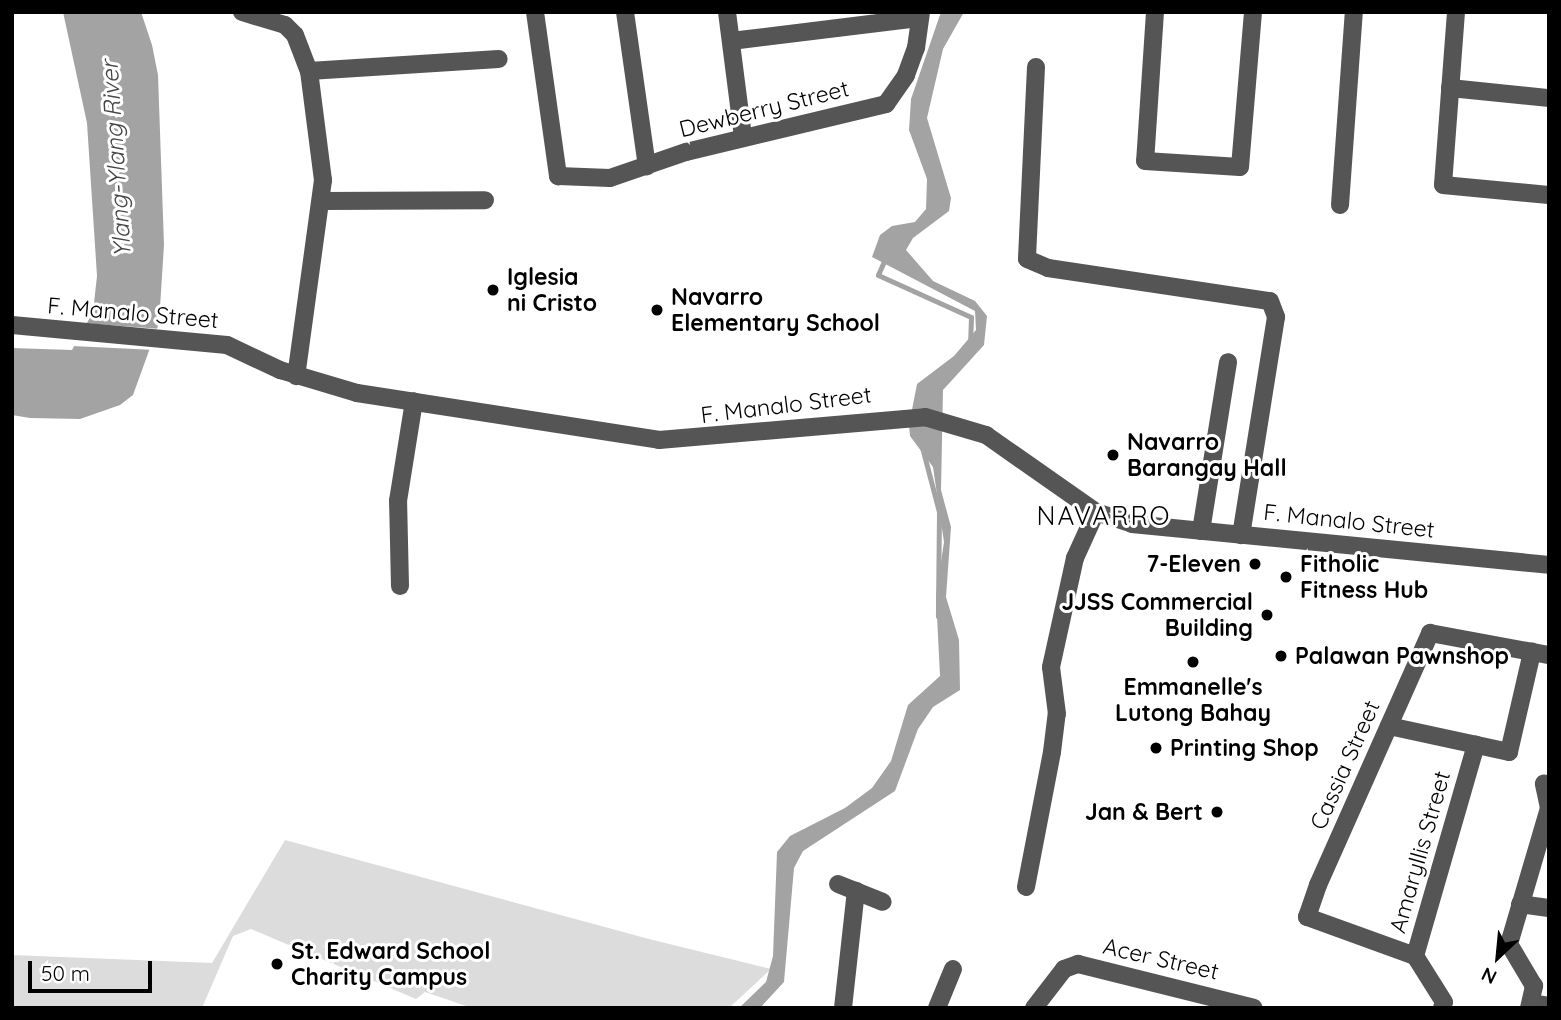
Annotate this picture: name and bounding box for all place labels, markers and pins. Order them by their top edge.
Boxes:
place label: Iglesia ni Cristo [507,263,597,317]
marker: Iglesia ni Cristo [485,282,501,298]
place label: Navarro Elementary School [671,283,880,337]
marker: Navarro Elementary School [649,302,665,318]
place label: Navarro Barangay Hall [1127,428,1287,482]
marker: Navarro Barangay Hall [1105,447,1121,463]
place label: 7-Eleven [1147,550,1241,578]
place label: Fitholic Fitness Hub [1300,550,1428,604]
marker: 7-Eleven [1247,556,1263,572]
marker: Fitholic Fitness Hub [1278,569,1294,585]
place label: JJSS Commercial Building [1061,588,1253,642]
marker: JJSS Commercial Building [1259,607,1275,623]
place label: Palawan Pawnshop [1295,642,1509,670]
marker: Palawan Pawnshop [1273,648,1289,664]
marker: Emmanelle's Lutong Bahay [1185,654,1201,670]
place label: Emmanelle's Lutong Bahay [1115,673,1271,727]
place label: Printing Shop [1170,734,1319,762]
marker: Printing Shop [1148,740,1164,756]
place label: Jan & Bert [1085,798,1203,826]
marker: Jan & Bert [1209,804,1225,820]
place label: St. Edward School Charity Campus [291,937,490,991]
marker: St. Edward School Charity Campus [269,956,285,972]

